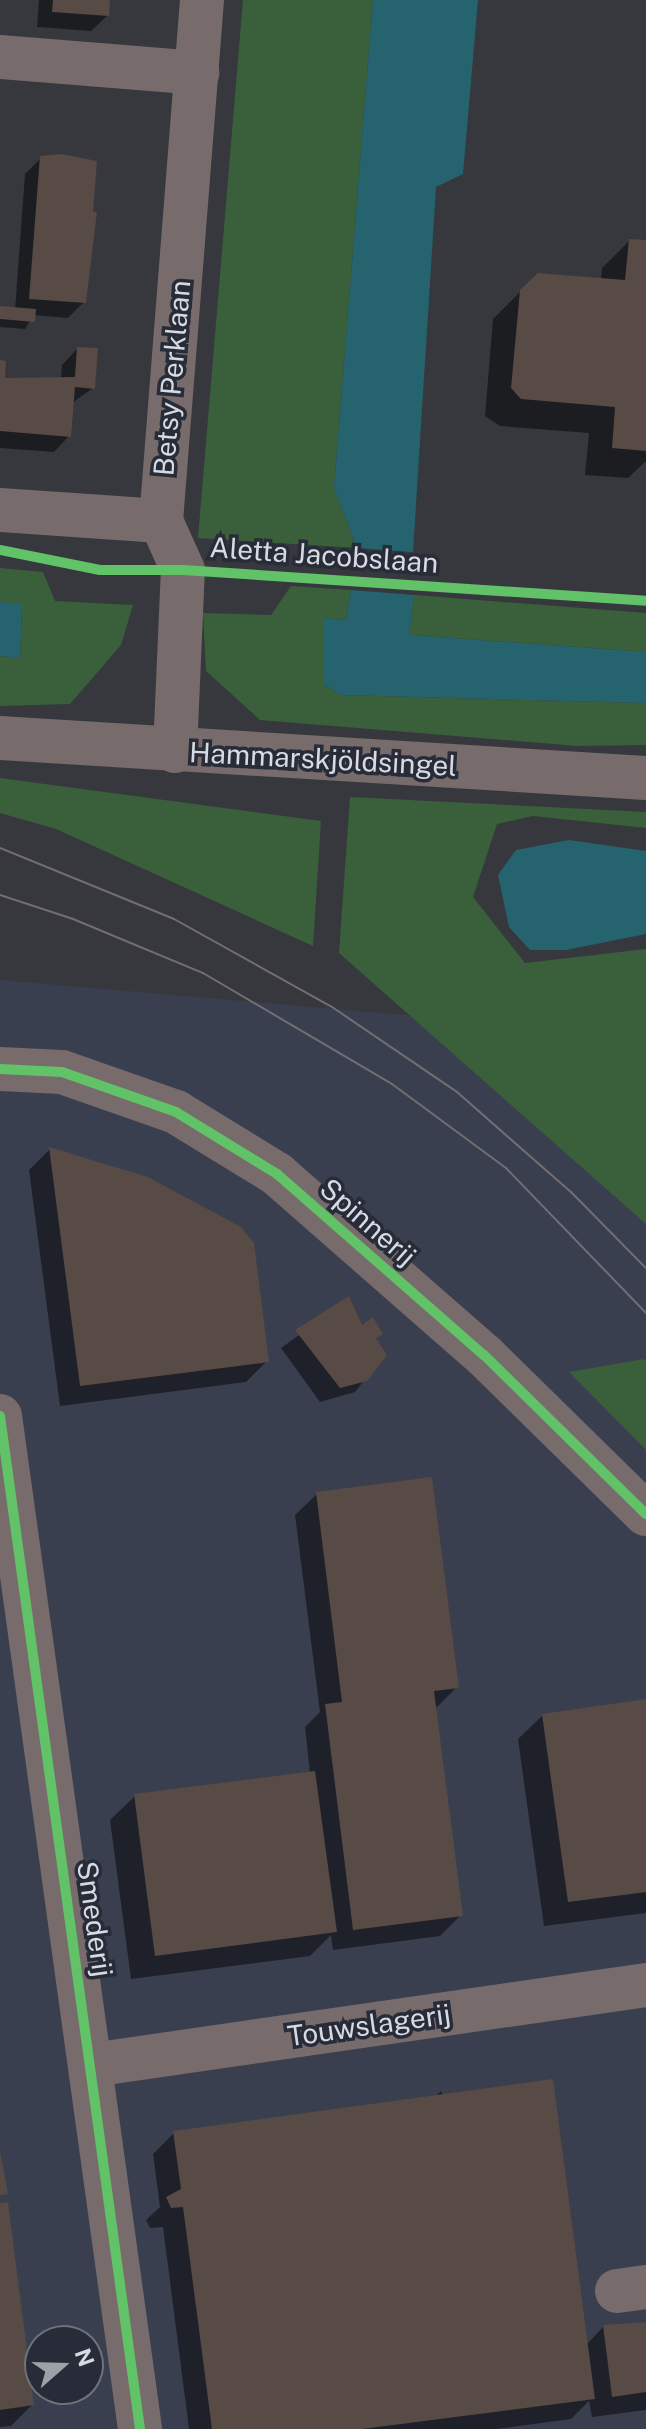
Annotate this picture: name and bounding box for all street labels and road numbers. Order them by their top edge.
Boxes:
street label: Betsy Perklaan [147,279,197,477]
street label: Aletta Jacobslaan [209,530,439,580]
street label: Hammarskjöldsingel [188,735,458,783]
street label: Spinnerij [313,1171,423,1273]
street label: Smederij [70,1859,120,1979]
street label: Touwslagerij [285,1997,453,2053]

